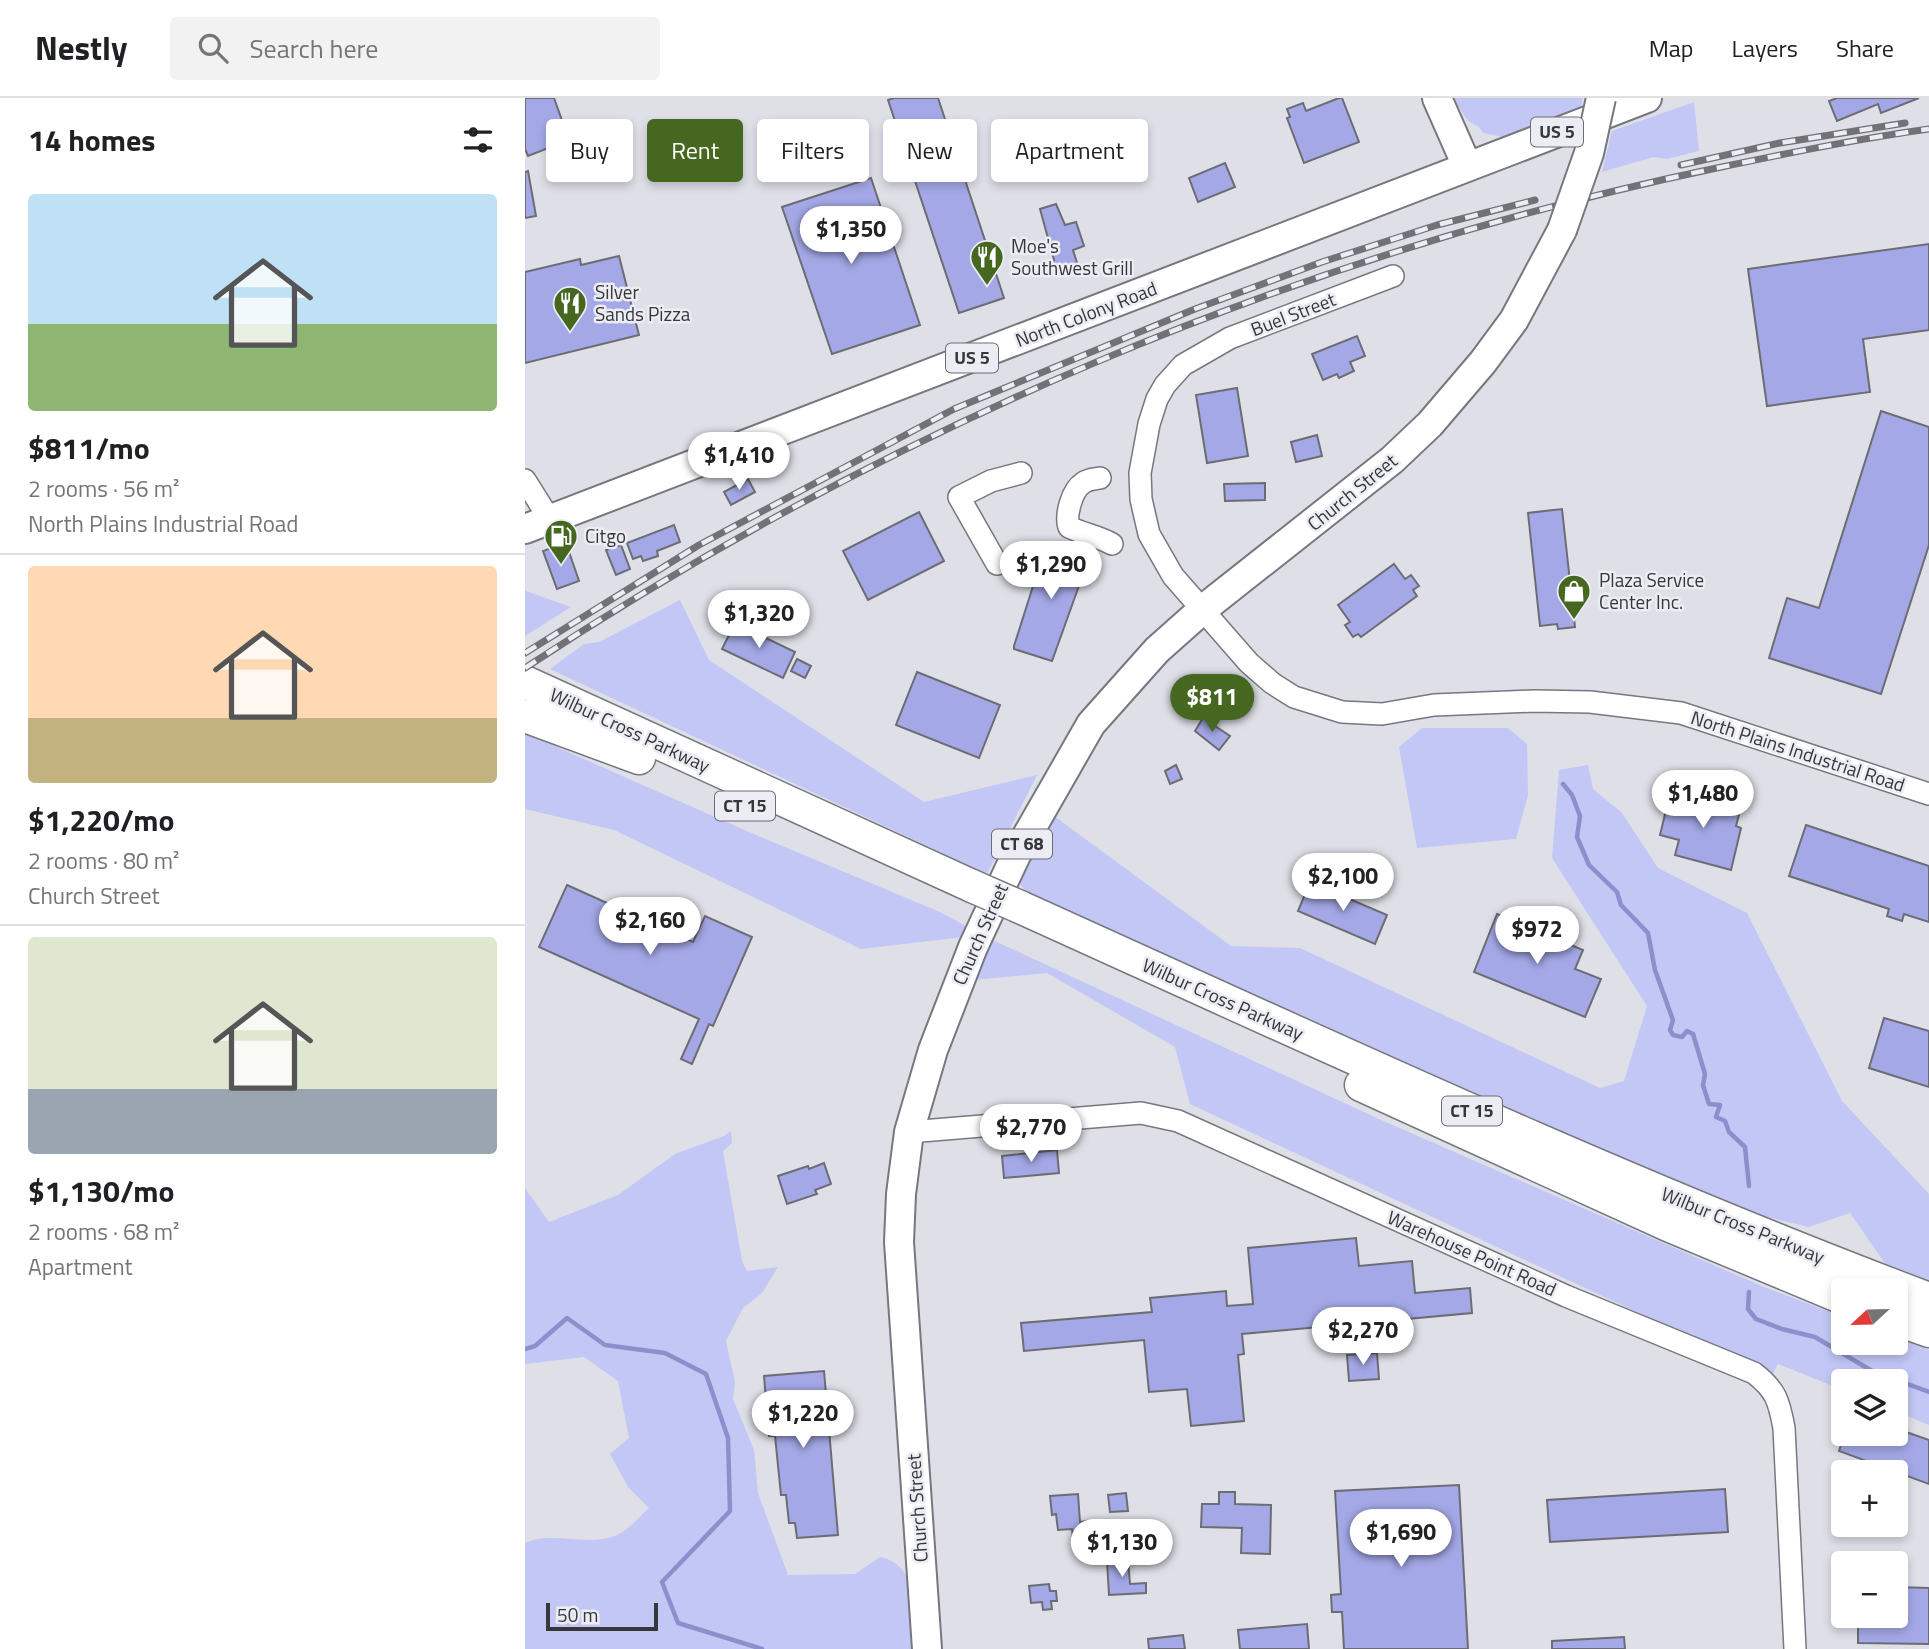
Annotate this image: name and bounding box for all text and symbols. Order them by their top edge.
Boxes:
search box [170,17,660,80]
text: Nestly [35,23,128,73]
icon: search [194,29,232,67]
text: Search here [250,29,378,68]
text: Map [1649,30,1694,66]
text: Layers [1732,30,1798,66]
text: Share [1836,30,1894,66]
text: 14 homes [28,117,155,163]
road number: US 5 [1531,117,1583,146]
chip: Buy [546,119,633,182]
chip: Rent [647,119,743,182]
chip: Filters [757,119,869,182]
chip: New [883,119,977,182]
chip: Apartment [991,119,1148,182]
icon: filters [459,121,497,159]
pin: $1,350 [794,206,908,266]
text: $1,350 [816,211,886,246]
place label: Moe's Southwest Grill [1011,231,1133,282]
restaurant icon: Moe's Southwest Grill [968,238,1006,287]
icon: home [200,240,326,366]
street label: North Colony Road [1011,273,1161,354]
place label: Silver Sands Pizza [595,277,691,328]
restaurant icon: Silver Sands Pizza [551,284,589,333]
street label: Buel Street [1246,284,1340,343]
road number: US 5 [946,344,998,372]
text: $811/mo [28,425,150,471]
pin: $1,410 [682,432,796,492]
text: $1,410 [704,437,774,472]
street label: Church Street [1300,446,1403,537]
text: 2 rooms · 56 m² [28,471,179,506]
text: North Plains Industrial Road [28,506,298,541]
fuel station icon: Citgo [542,517,580,566]
place label: Citgo [585,521,626,550]
pin: $1,290 [994,542,1108,601]
text: $1,290 [1016,546,1086,581]
place label: Plaza Service Center Inc. [1599,565,1704,616]
shop icon: Plaza Service Center Inc. [1555,572,1593,621]
pin: $1,320 [702,590,816,650]
text: $1,320 [724,595,794,630]
icon: home [200,612,326,738]
pin: $811 [1171,674,1253,734]
text: $811 [1186,679,1238,714]
street label: Wilbur Cross Parkway [545,680,715,779]
street label: North Plains Industrial Road [1687,702,1909,799]
pin: $1,480 [1646,770,1760,830]
text: $1,480 [1668,775,1738,810]
road number: CT 15 [715,792,775,820]
text: $1,220/mo [28,797,174,843]
road number: CT 68 [992,830,1052,858]
text: 2 rooms · 80 m² [28,843,179,878]
pin: $2,100 [1286,854,1400,913]
text: $2,100 [1308,858,1378,893]
text: Church Street [28,878,160,913]
street label: Church Street [944,878,1015,989]
pin: $2,160 [593,898,707,957]
text: $2,160 [615,902,685,937]
pin: $972 [1496,906,1578,966]
text: $972 [1511,911,1563,946]
street label: Wilbur Cross Parkway [1138,950,1309,1047]
icon: home [200,983,326,1109]
road number: CT 15 [1442,1096,1502,1126]
pin: $2,770 [974,1104,1088,1164]
text: $2,770 [996,1109,1066,1144]
text: $1,130/mo [28,1168,174,1214]
street label: Wilbur Cross Parkway [1657,1178,1829,1271]
street label: Warehouse Point Road [1383,1202,1561,1303]
text: 2 rooms · 68 m² [28,1214,179,1249]
text: Apartment [28,1249,133,1284]
north arrow [1831,1278,1907,1354]
map controls [1831,1278,1908,1628]
pin: $2,270 [1306,1308,1420,1367]
text: $2,270 [1328,1312,1398,1347]
button: layers [1831,1369,1908,1446]
pin: $1,220 [746,1390,860,1450]
text: $1,220 [768,1395,838,1430]
street label: Church Street [898,1453,935,1563]
button: + [1831,1460,1908,1537]
pin: $1,690 [1344,1510,1458,1569]
text: $1,690 [1366,1514,1436,1549]
pin: $1,130 [1065,1520,1179,1579]
text: $1,130 [1087,1524,1157,1559]
button: − [1831,1551,1908,1628]
scale bar [546,1600,658,1632]
text: 50 m [557,1600,598,1629]

